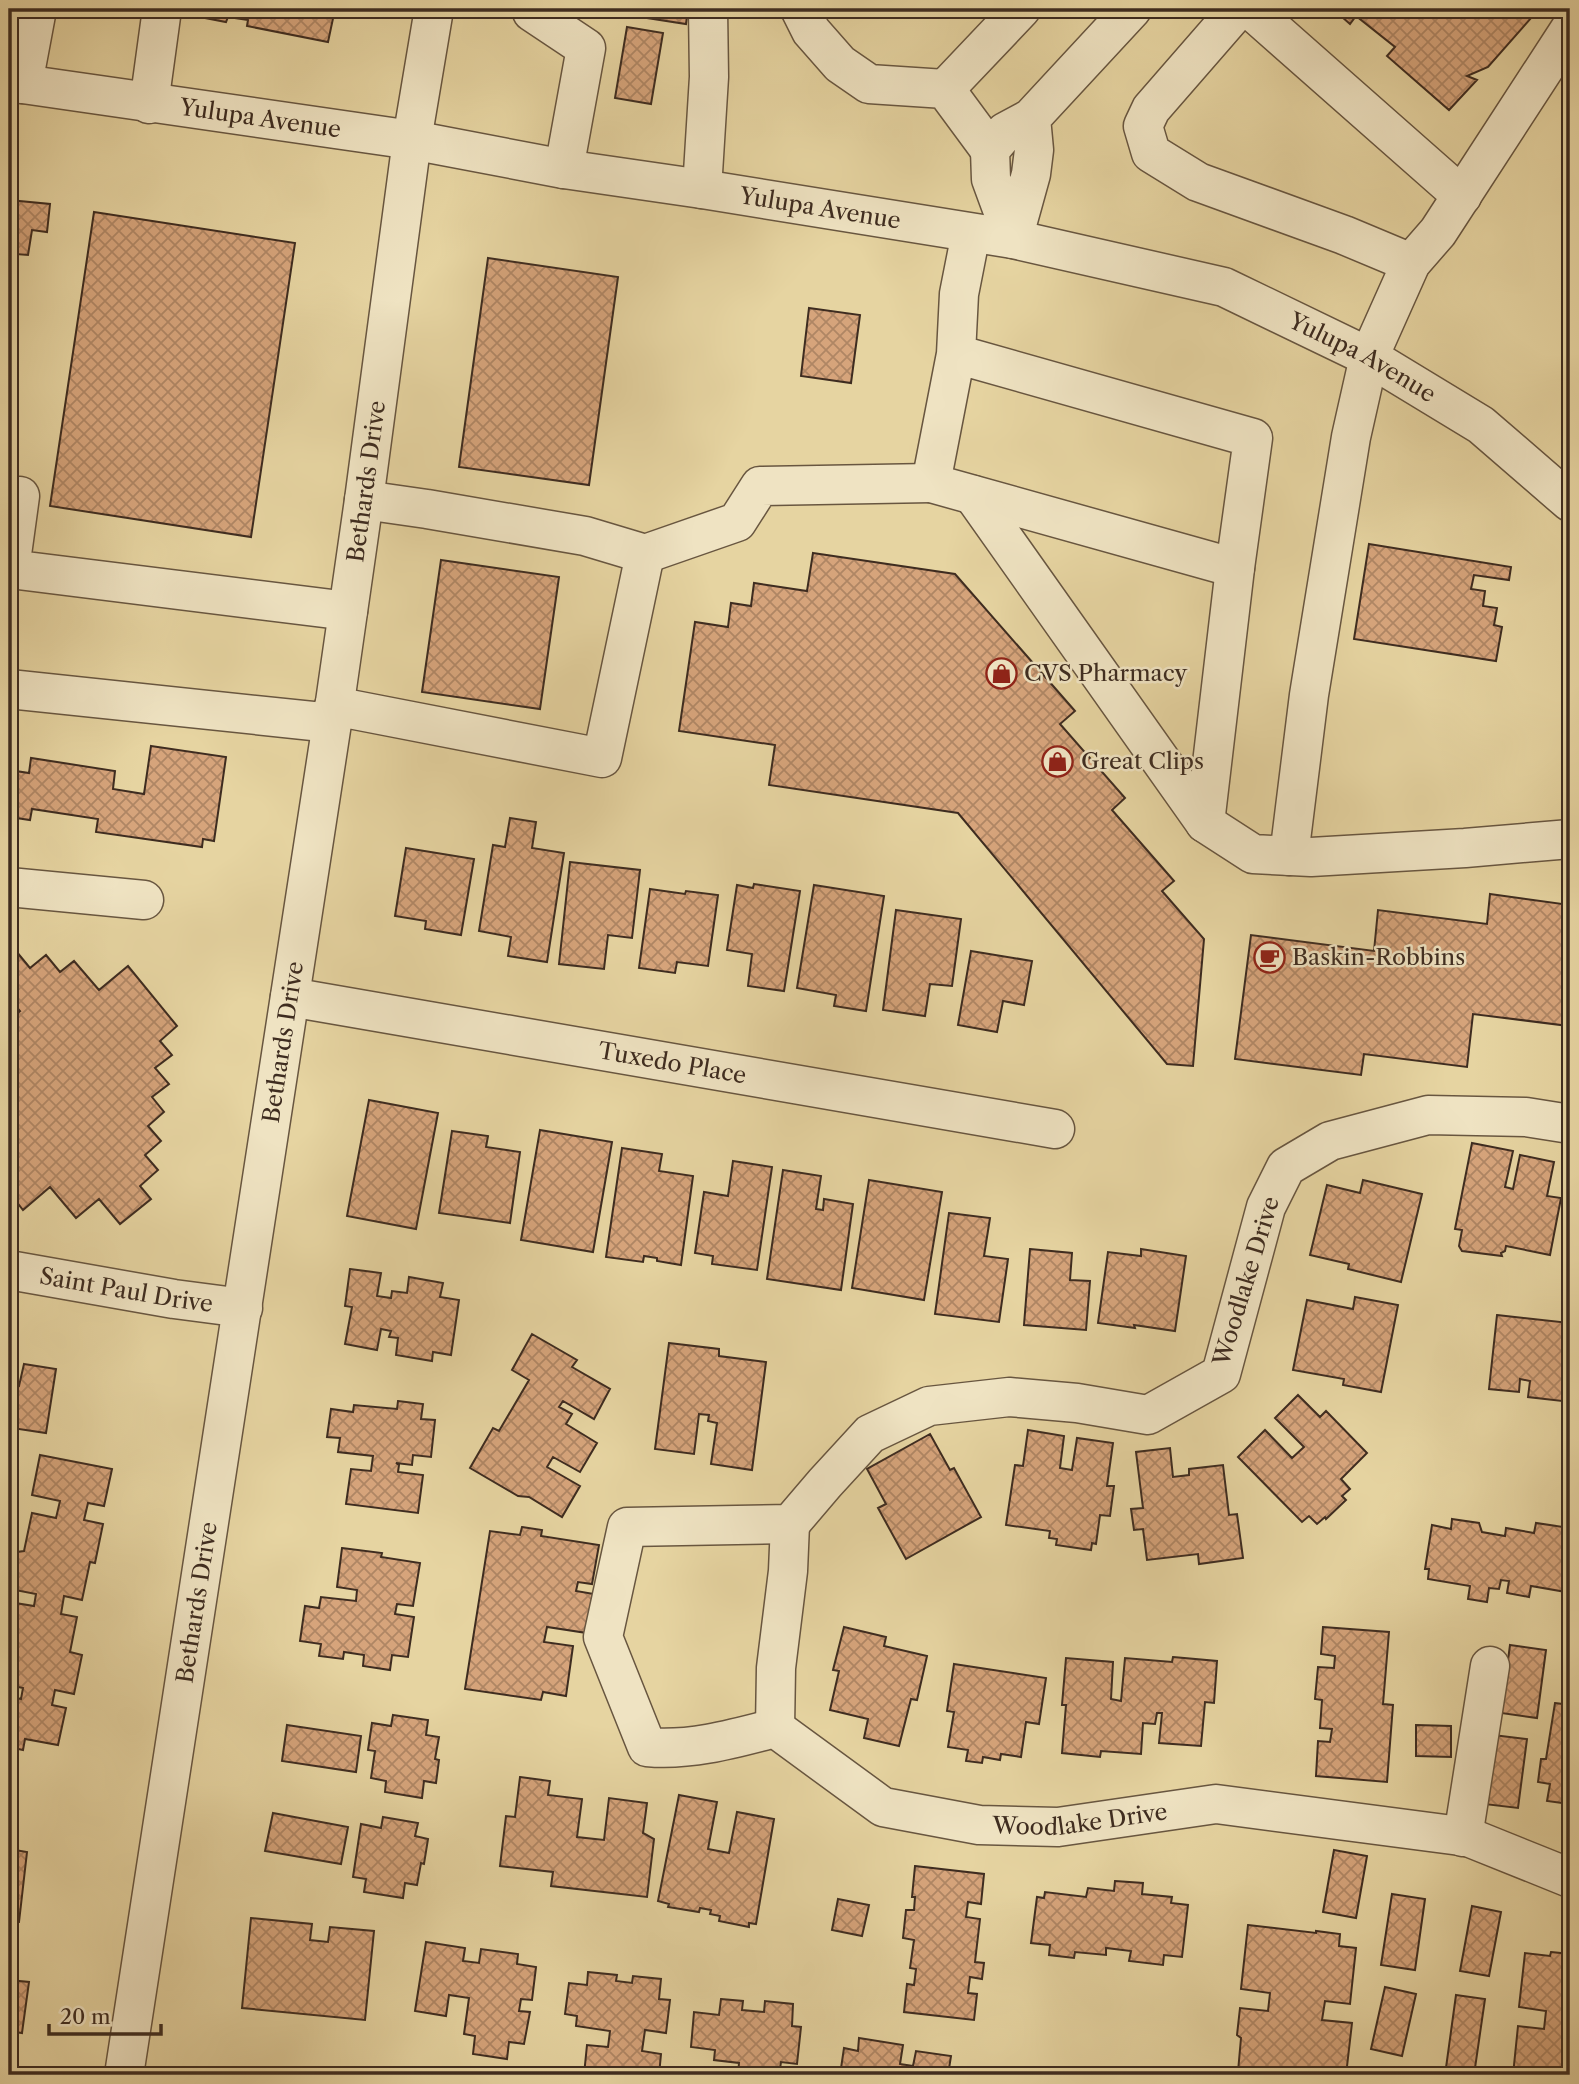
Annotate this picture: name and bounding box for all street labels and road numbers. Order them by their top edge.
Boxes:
street label: Yulupa Avenue [177,93,343,144]
street label: Yulupa Avenue [737,181,903,235]
street label: Yulupa Avenue [1284,306,1441,408]
street label: Bethards Drive [341,399,391,564]
street label: Bethards Drive [257,959,309,1125]
street label: Tuxedo Place [596,1036,749,1090]
street label: Woodlake Drive [1207,1193,1285,1370]
street label: Saint Paul Drive [37,1262,215,1318]
street label: Bethards Drive [170,1520,223,1685]
street label: Woodlake Drive [991,1797,1169,1841]

